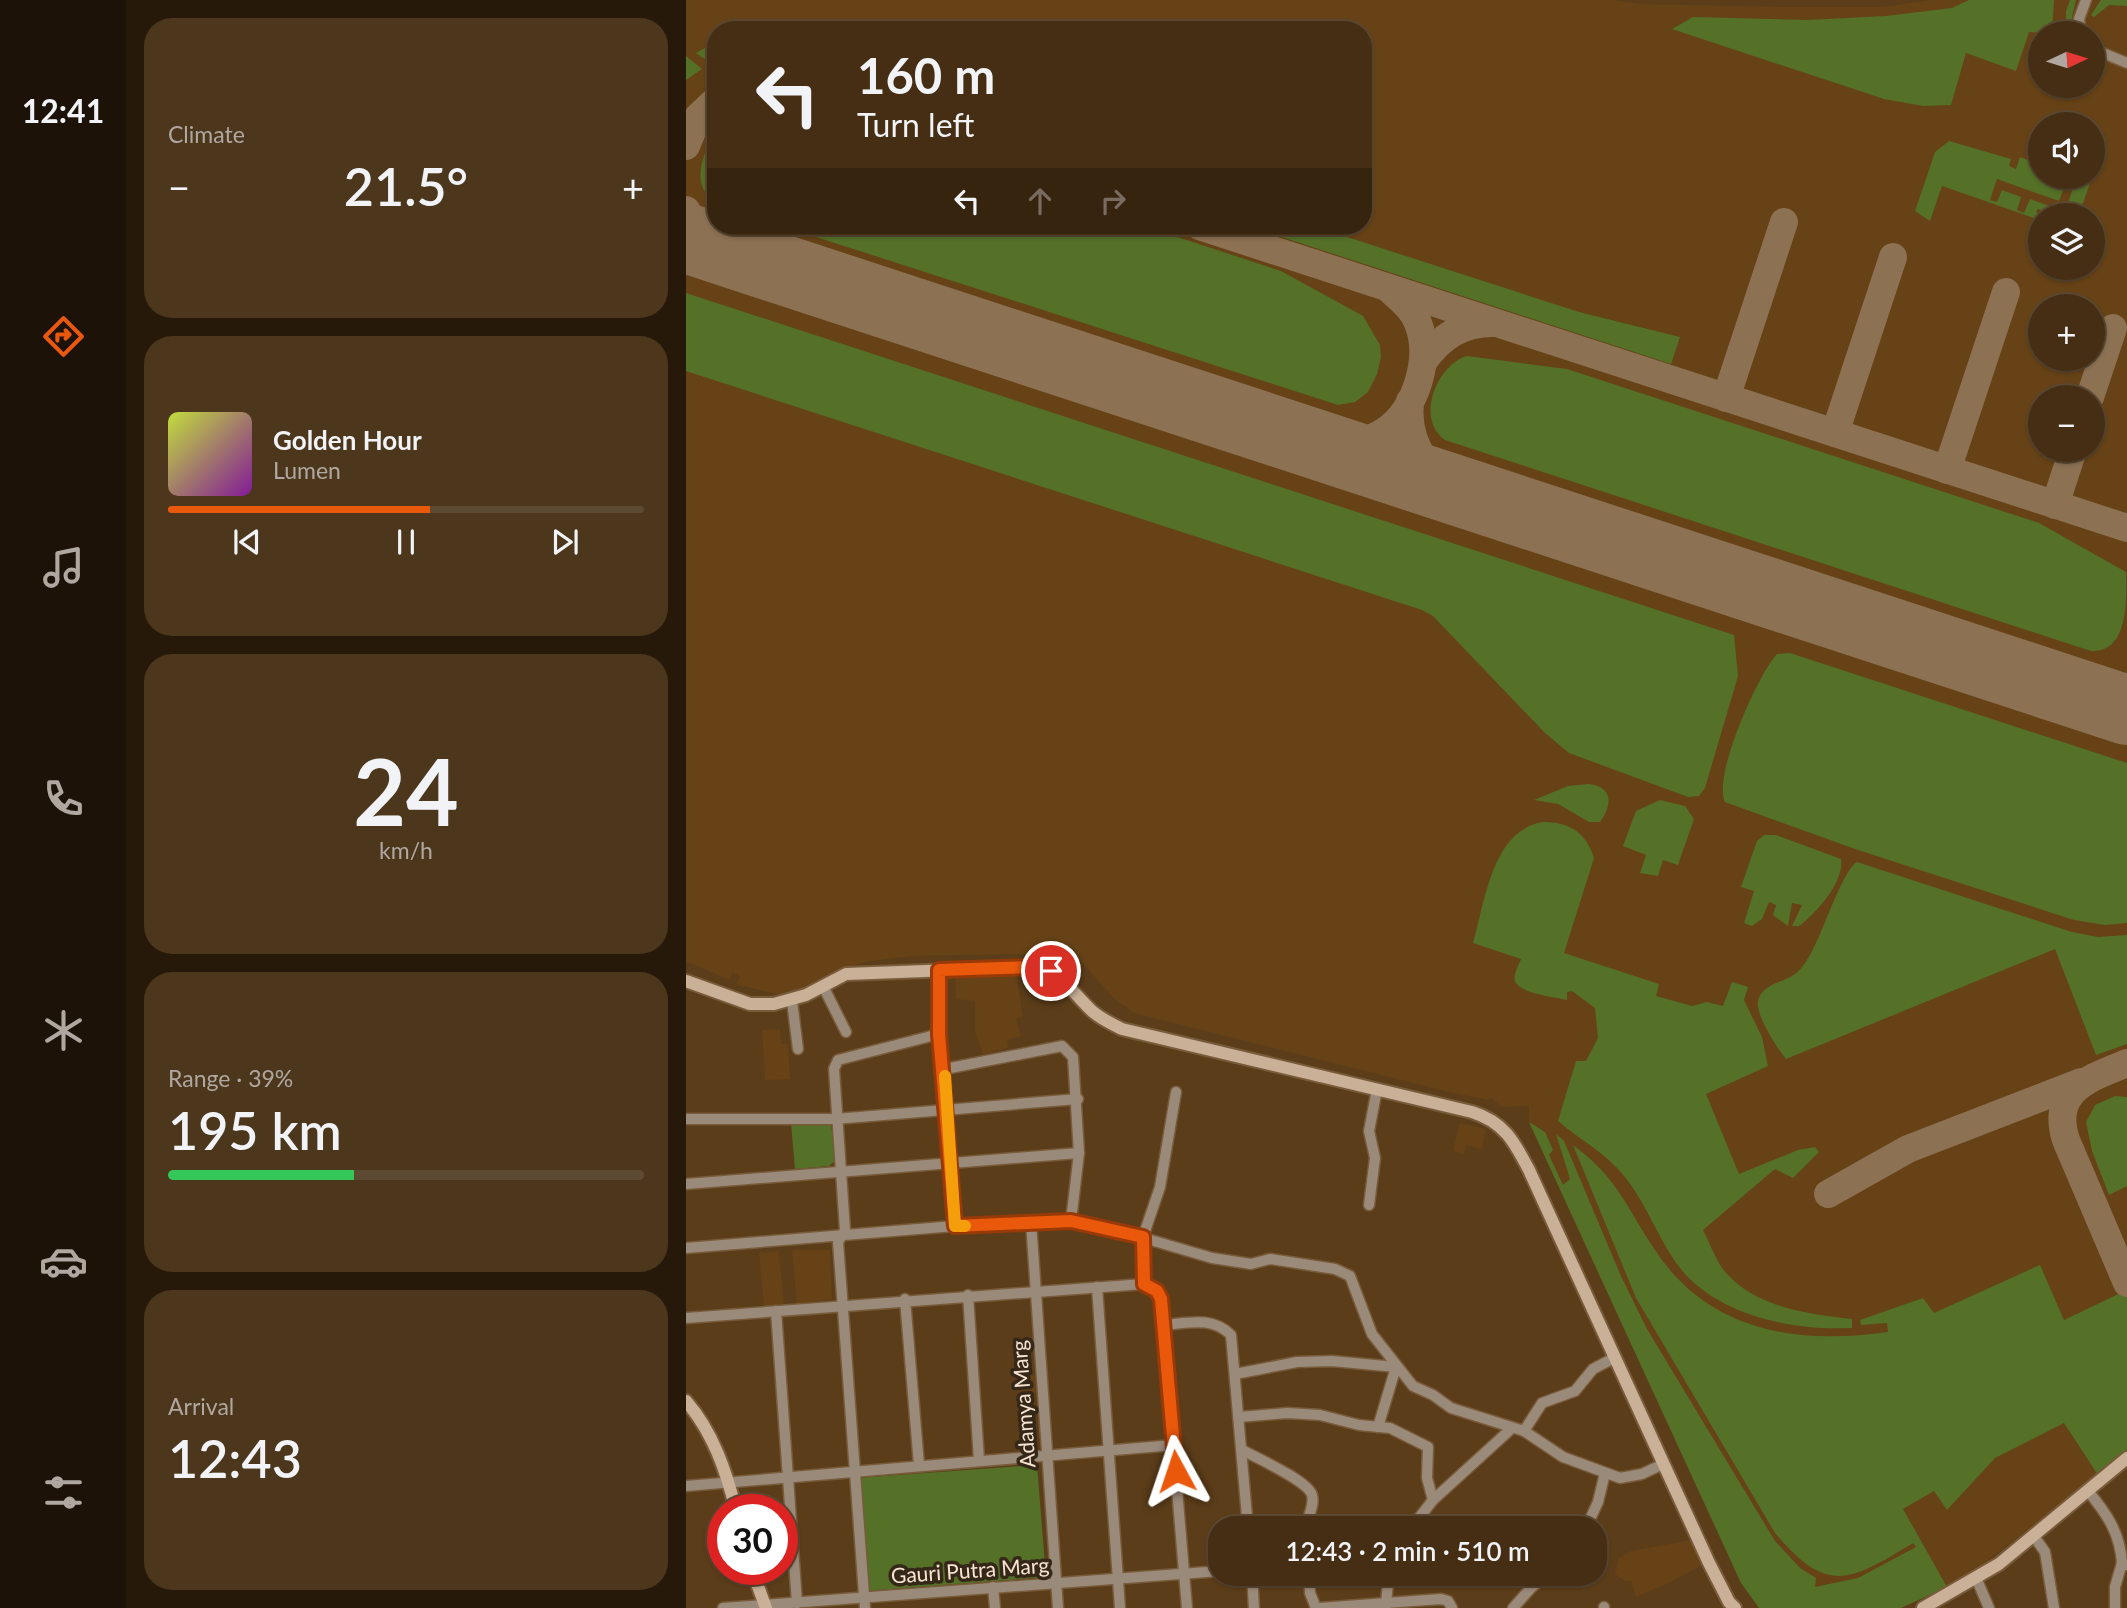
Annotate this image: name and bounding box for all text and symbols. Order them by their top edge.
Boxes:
north arrow [2028,21,2105,98]
map controls [2028,21,2105,462]
text: 160 m [857,46,995,104]
icon: left [742,49,833,140]
text: 12:41 [22,91,104,130]
text: Turn left [857,105,974,144]
button: sound [2028,112,2105,189]
text: Climate [168,120,245,148]
text: 21.5° [344,155,468,217]
text: − [168,164,190,210]
text: + [622,164,644,210]
icon: left [948,182,986,220]
icon: ahead [1021,182,1059,220]
icon: right [1094,182,1132,220]
button: layers [2028,203,2105,280]
button: + [2028,294,2105,371]
icon: directions [39,312,88,361]
button: − [2028,385,2105,462]
text: Golden Hour [273,424,422,456]
text: Lumen [273,456,341,484]
icon: previous [228,523,266,561]
icon: pause [387,523,425,561]
icon: next [546,523,584,561]
icon: music [39,543,88,592]
text: 24 [353,736,459,845]
icon: phone [39,774,88,823]
text: km/h [379,836,433,864]
pin [1021,941,1081,1001]
icon: arrive [1032,952,1070,990]
icon: climate [39,1006,88,1055]
text: Range · 39% [168,1064,293,1092]
text: 195 km [168,1099,342,1161]
icon: car [39,1237,88,1286]
street label: Adamya Marg [1006,1340,1039,1469]
text: Arrival [168,1392,234,1420]
text: 12:43 [168,1427,302,1489]
position arrow [1139,1434,1213,1508]
icon: filters [39,1468,88,1517]
speed limit sign: 30 [707,1494,798,1585]
text: 12:43 · 2 min · 510 m [1285,1535,1530,1567]
street label: Gauri Putra Marg [890,1552,1050,1588]

